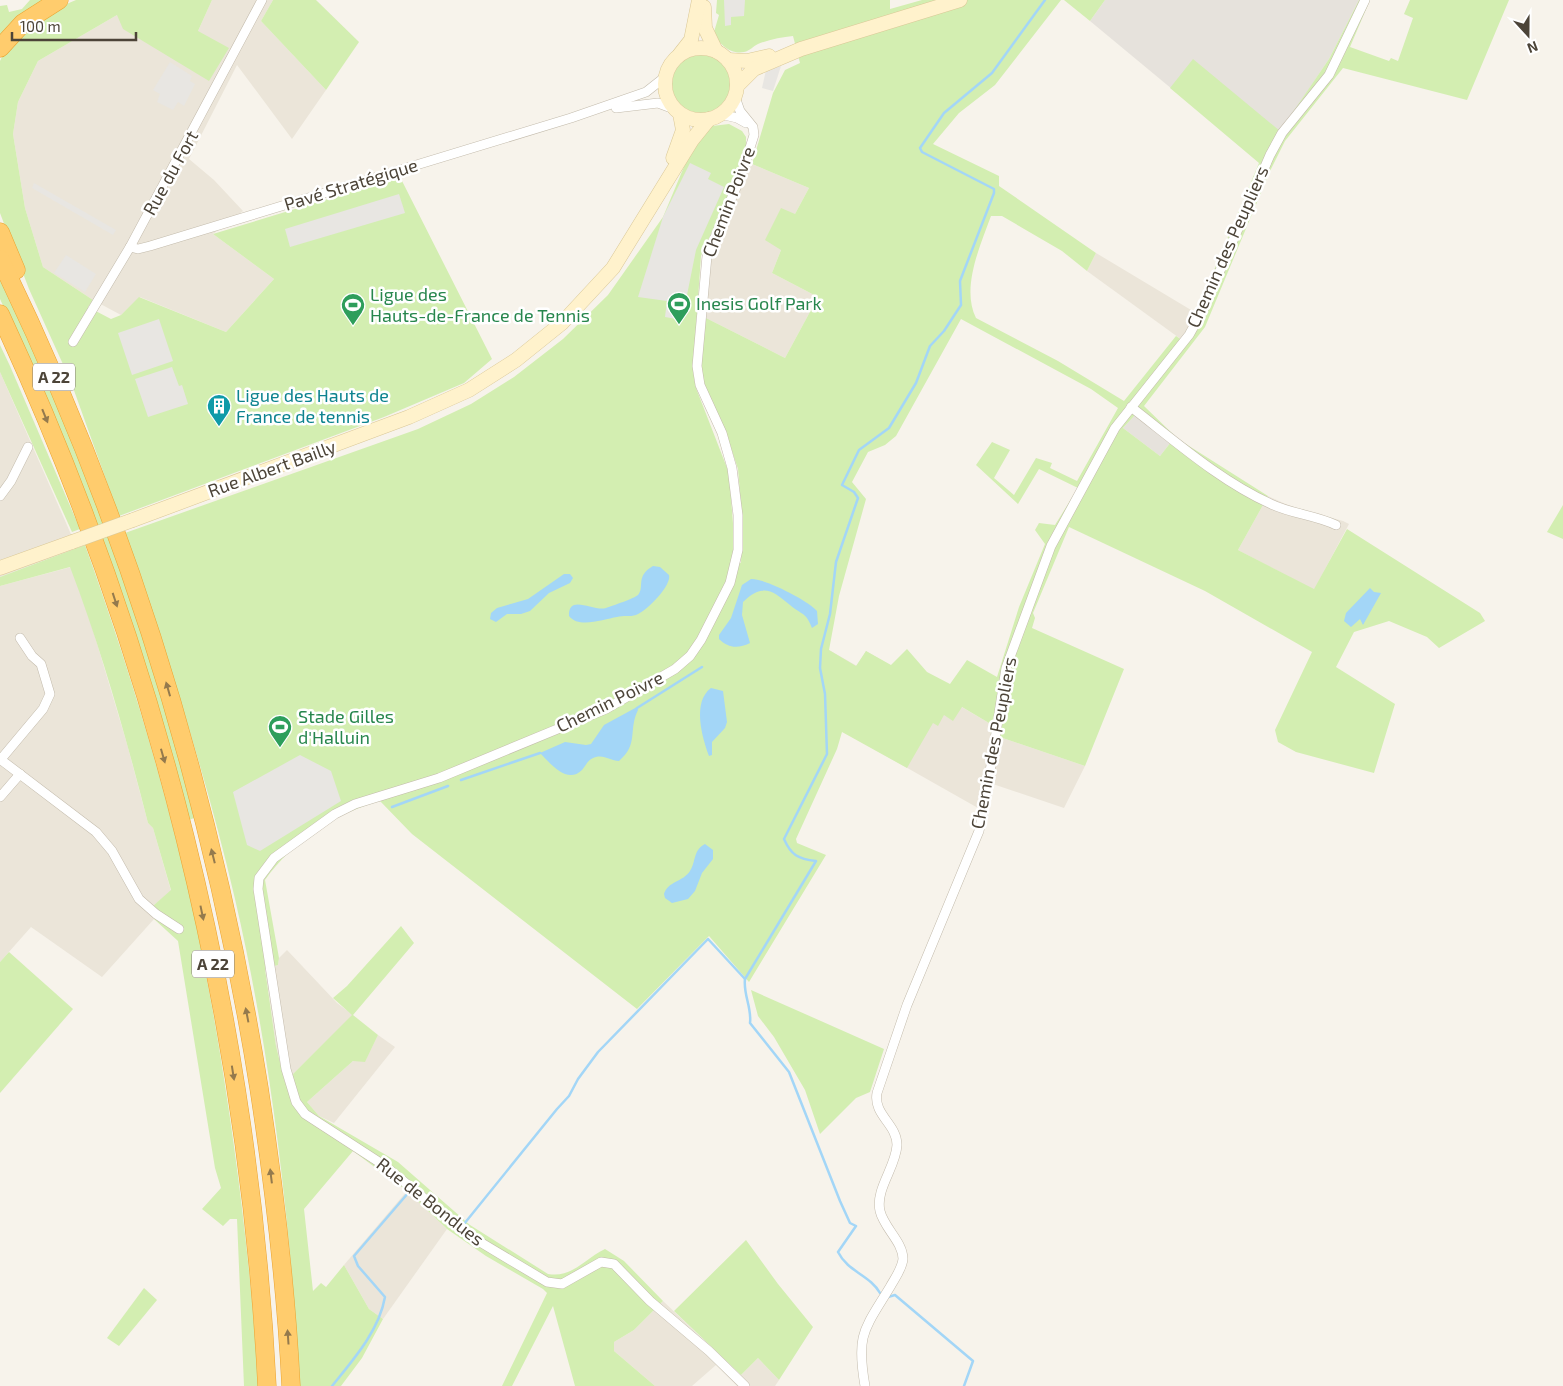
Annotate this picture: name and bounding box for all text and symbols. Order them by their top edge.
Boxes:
scale bar [12,10,136,42]
north arrow [1503,10,1553,60]
text: 100 m [20,17,61,35]
text: N [1525,38,1541,57]
street label: Rue du Fort [138,126,202,219]
street label: Chemin Poivre [697,143,759,260]
street label: Pavé Stratégique [281,153,420,215]
street label: Chemin des Peupliers [1181,162,1273,331]
place label: Ligue des Hauts-de-France de Tennis [370,283,590,326]
sports icon: Inesis Golf Park [666,291,692,325]
sports icon: Ligue des Hauts-de-France de Tennis [340,292,366,326]
place label: Inesis Golf Park [696,292,822,314]
road number: A 22 [33,364,75,391]
place label: Ligue des Hauts de France de tennis [236,384,389,427]
building icon: Ligue des Hauts de France de tennis [206,393,232,427]
one-way arrow [41,409,49,424]
street label: Rue Albert Bailly [205,435,339,501]
one-way arrow [112,593,119,608]
street label: Chemin des Peupliers [966,655,1021,831]
street label: Chemin Poivre [552,666,667,737]
one-way arrow [163,681,171,696]
place label: Stade Gilles d'Halluin [298,705,394,748]
sports icon: Stade Gilles d'Halluin [267,714,293,748]
one-way arrow [159,748,167,763]
one-way arrow [209,849,217,864]
one-way arrow [198,906,206,921]
road number: A 22 [192,951,234,978]
one-way arrow [242,1007,250,1023]
one-way arrow [229,1065,237,1081]
street label: Rue de Bondues [373,1152,489,1250]
one-way arrow [267,1167,275,1183]
one-way arrow [283,1329,291,1345]

